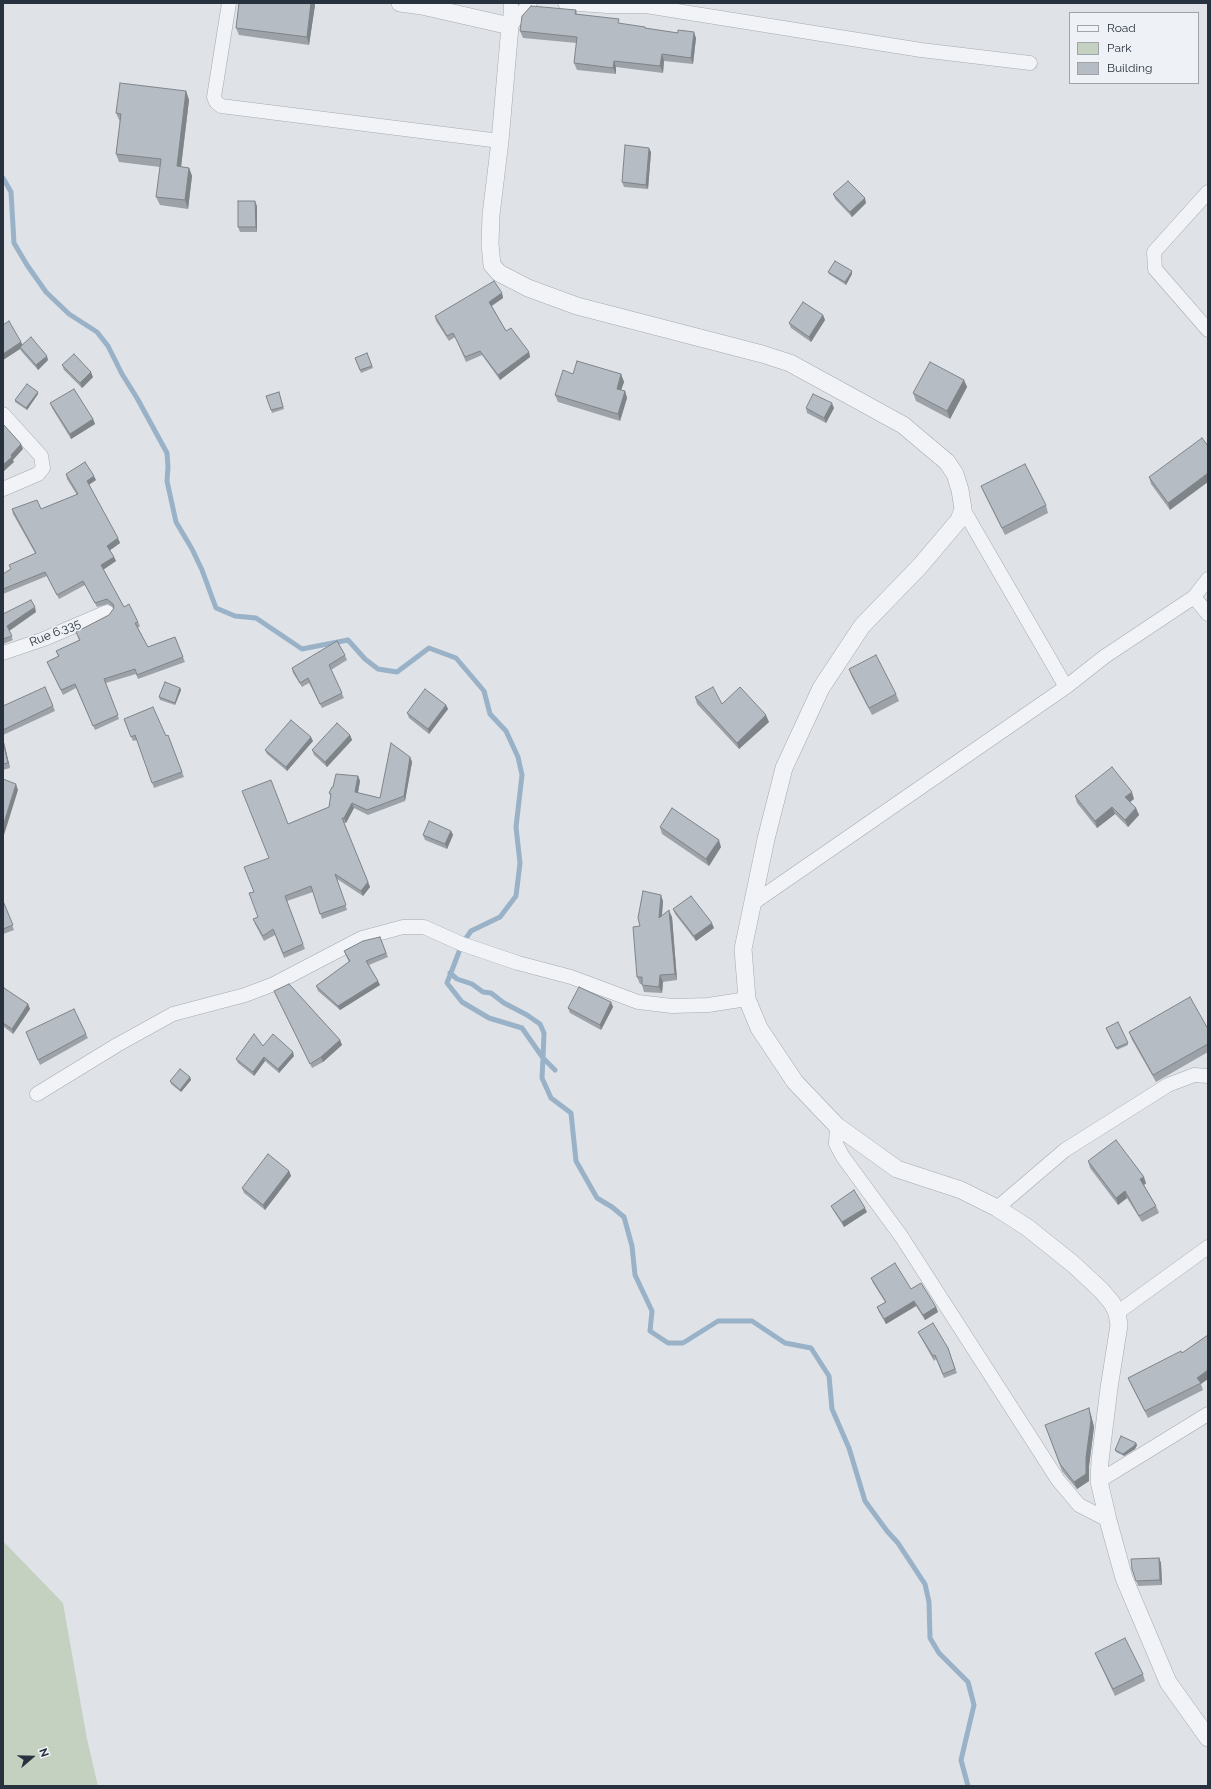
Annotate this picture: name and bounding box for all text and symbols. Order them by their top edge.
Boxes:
legend [1069,12,1199,84]
text: Road [1107,21,1136,35]
text: Park [1107,41,1132,55]
text: Building [1107,61,1153,75]
street label: Rue 6.335 [27,616,83,650]
north arrow [12,1737,52,1777]
text: N [36,1747,51,1759]

